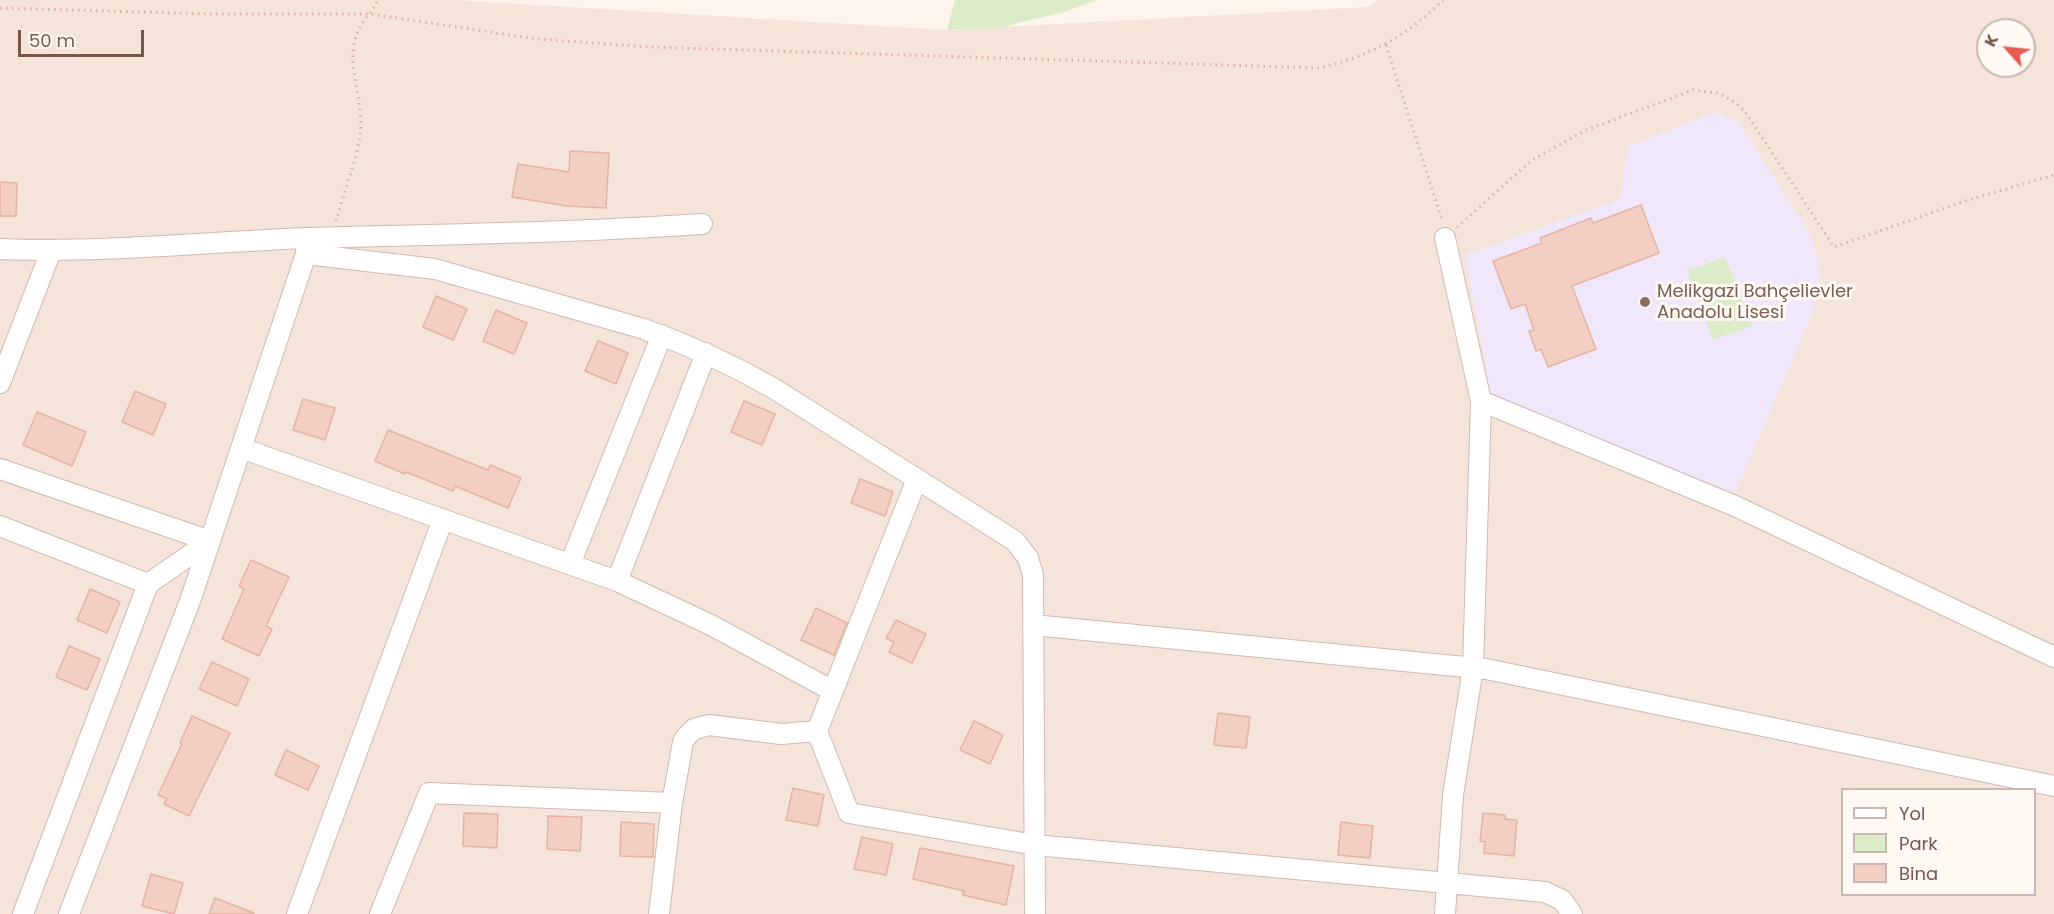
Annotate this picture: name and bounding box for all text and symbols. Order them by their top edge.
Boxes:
scale bar [21,18,147,56]
north arrow [1976,18,2036,78]
text: 50 m [29,28,75,53]
text: K [1979,30,2004,51]
place label: Melikgazi Bahçelievler Anadolu Lisesi [1657,281,1853,324]
marker: Melikgazi Bahçelievler Anadolu Lisesi [1638,295,1652,309]
legend [1841,788,2036,896]
text: Yol [1899,801,1925,826]
text: Park [1899,831,1938,856]
text: Bina [1899,861,1938,886]

